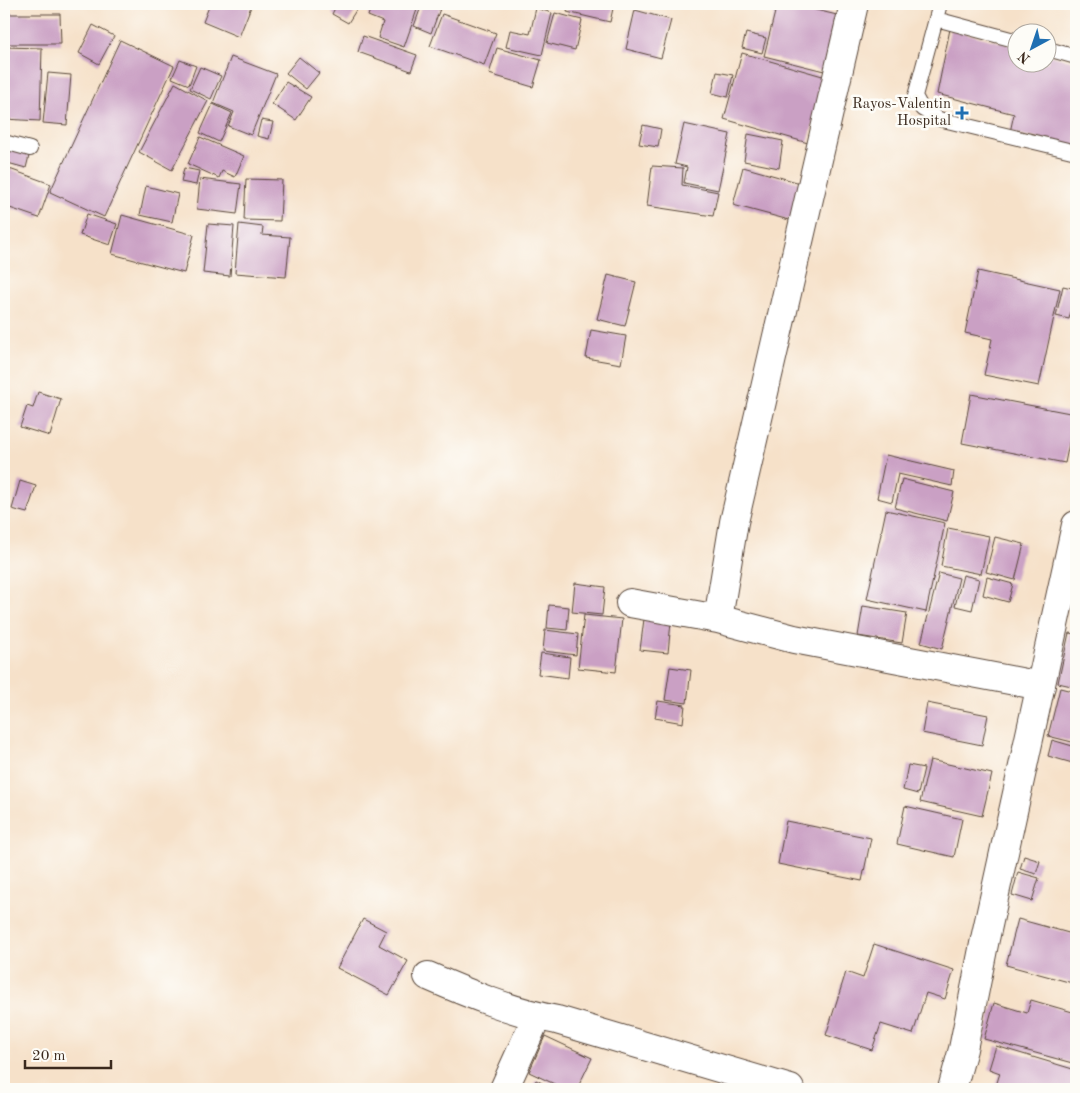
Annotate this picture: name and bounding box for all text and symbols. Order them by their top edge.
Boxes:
north arrow [1008,22,1058,72]
text: N [1015,48,1033,66]
place label: Rayos-Valentin Hospital [852,97,951,129]
marker: Rayos-Valentin Hospital [955,106,969,120]
scale bar [25,1038,111,1070]
text: 20 m [32,1049,66,1064]

